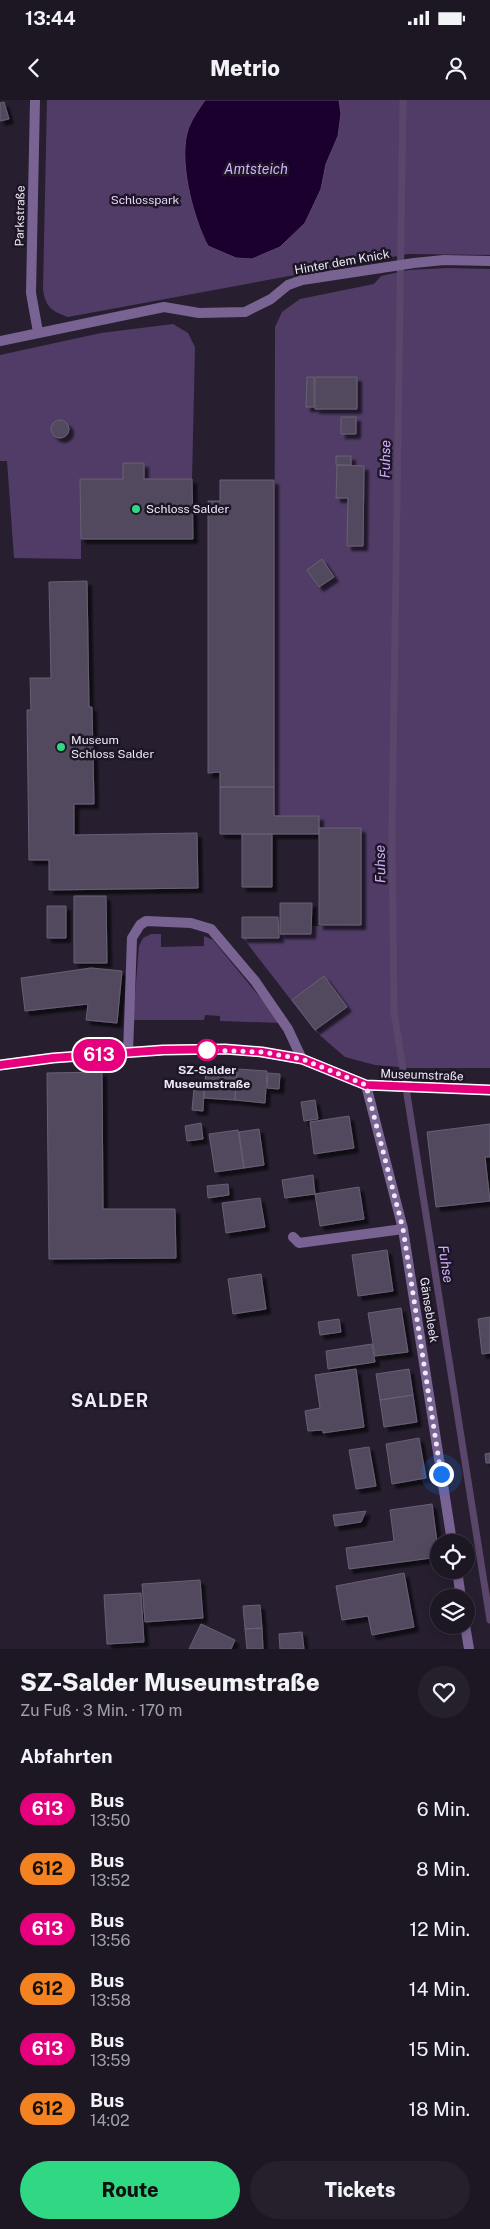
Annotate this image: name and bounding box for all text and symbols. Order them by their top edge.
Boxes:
text: 13:44 [25,7,76,29]
icon: back [20,54,48,82]
icon: person [442,54,470,82]
text: Metrio [210,55,280,81]
water label: Amtsteich [224,161,288,177]
street label: Parkstraße [12,185,28,247]
park label: Schlosspark [111,193,180,207]
street label: Hinter dem Knick [293,247,391,277]
water label: Fuhse [377,439,393,478]
place label: Schloss Salder [146,502,229,516]
marker: Schloss Salder [130,503,142,515]
place label: Museum Schloss Salder [71,733,154,761]
marker: Museum Schloss Salder [55,741,67,753]
water label: Fuhse [372,844,388,883]
line badge: 613 [70,1039,128,1071]
marker: SZ-Salder Museumstraße [196,1039,218,1061]
text: 613 [83,1044,115,1065]
place label: SZ-Salder Museumstraße [164,1063,250,1091]
street label: Museumstraße [380,1067,464,1083]
water label: Fuhse [435,1244,457,1284]
street label: Gänsebleek [417,1276,441,1344]
district label: SALDER [71,1390,149,1411]
your location [429,1462,454,1487]
map controls [430,1534,475,1634]
button: locate [430,1534,475,1579]
button: layers [430,1589,475,1634]
button: heart [418,1666,470,1718]
text: SZ-Salder Museumstraße [20,1668,320,1696]
text: Zu Fuß · 3 Min. · 170 m [20,1701,182,1720]
text: Abfahrten [20,1745,112,1767]
text: Bus [90,1789,124,1811]
text: 613 [32,1798,63,1819]
text: 6 Min. [417,1798,470,1820]
text: 13:50 [90,1811,130,1830]
text: Bus [90,1849,124,1871]
text: 612 [32,1858,63,1879]
text: 8 Min. [416,1858,470,1880]
text: 13:52 [90,1871,130,1890]
text: Bus [90,1909,124,1931]
text: 613 [32,1918,63,1939]
text: 12 Min. [409,1918,470,1940]
text: 13:56 [90,1931,130,1950]
text: Bus [90,1969,124,1991]
text: 612 [32,1978,63,1999]
text: 14 Min. [409,1978,470,2000]
text: 13:58 [90,1991,131,2010]
text: Bus [90,2029,124,2051]
text: 613 [32,2038,63,2059]
text: 15 Min. [409,2038,470,2060]
text: 13:59 [90,2051,130,2070]
text: Bus [90,2089,124,2111]
text: 612 [32,2098,63,2119]
text: 18 Min. [408,2098,470,2120]
text: 14:02 [90,2111,130,2130]
button: Route [20,2161,240,2219]
button: Tickets [250,2161,470,2219]

